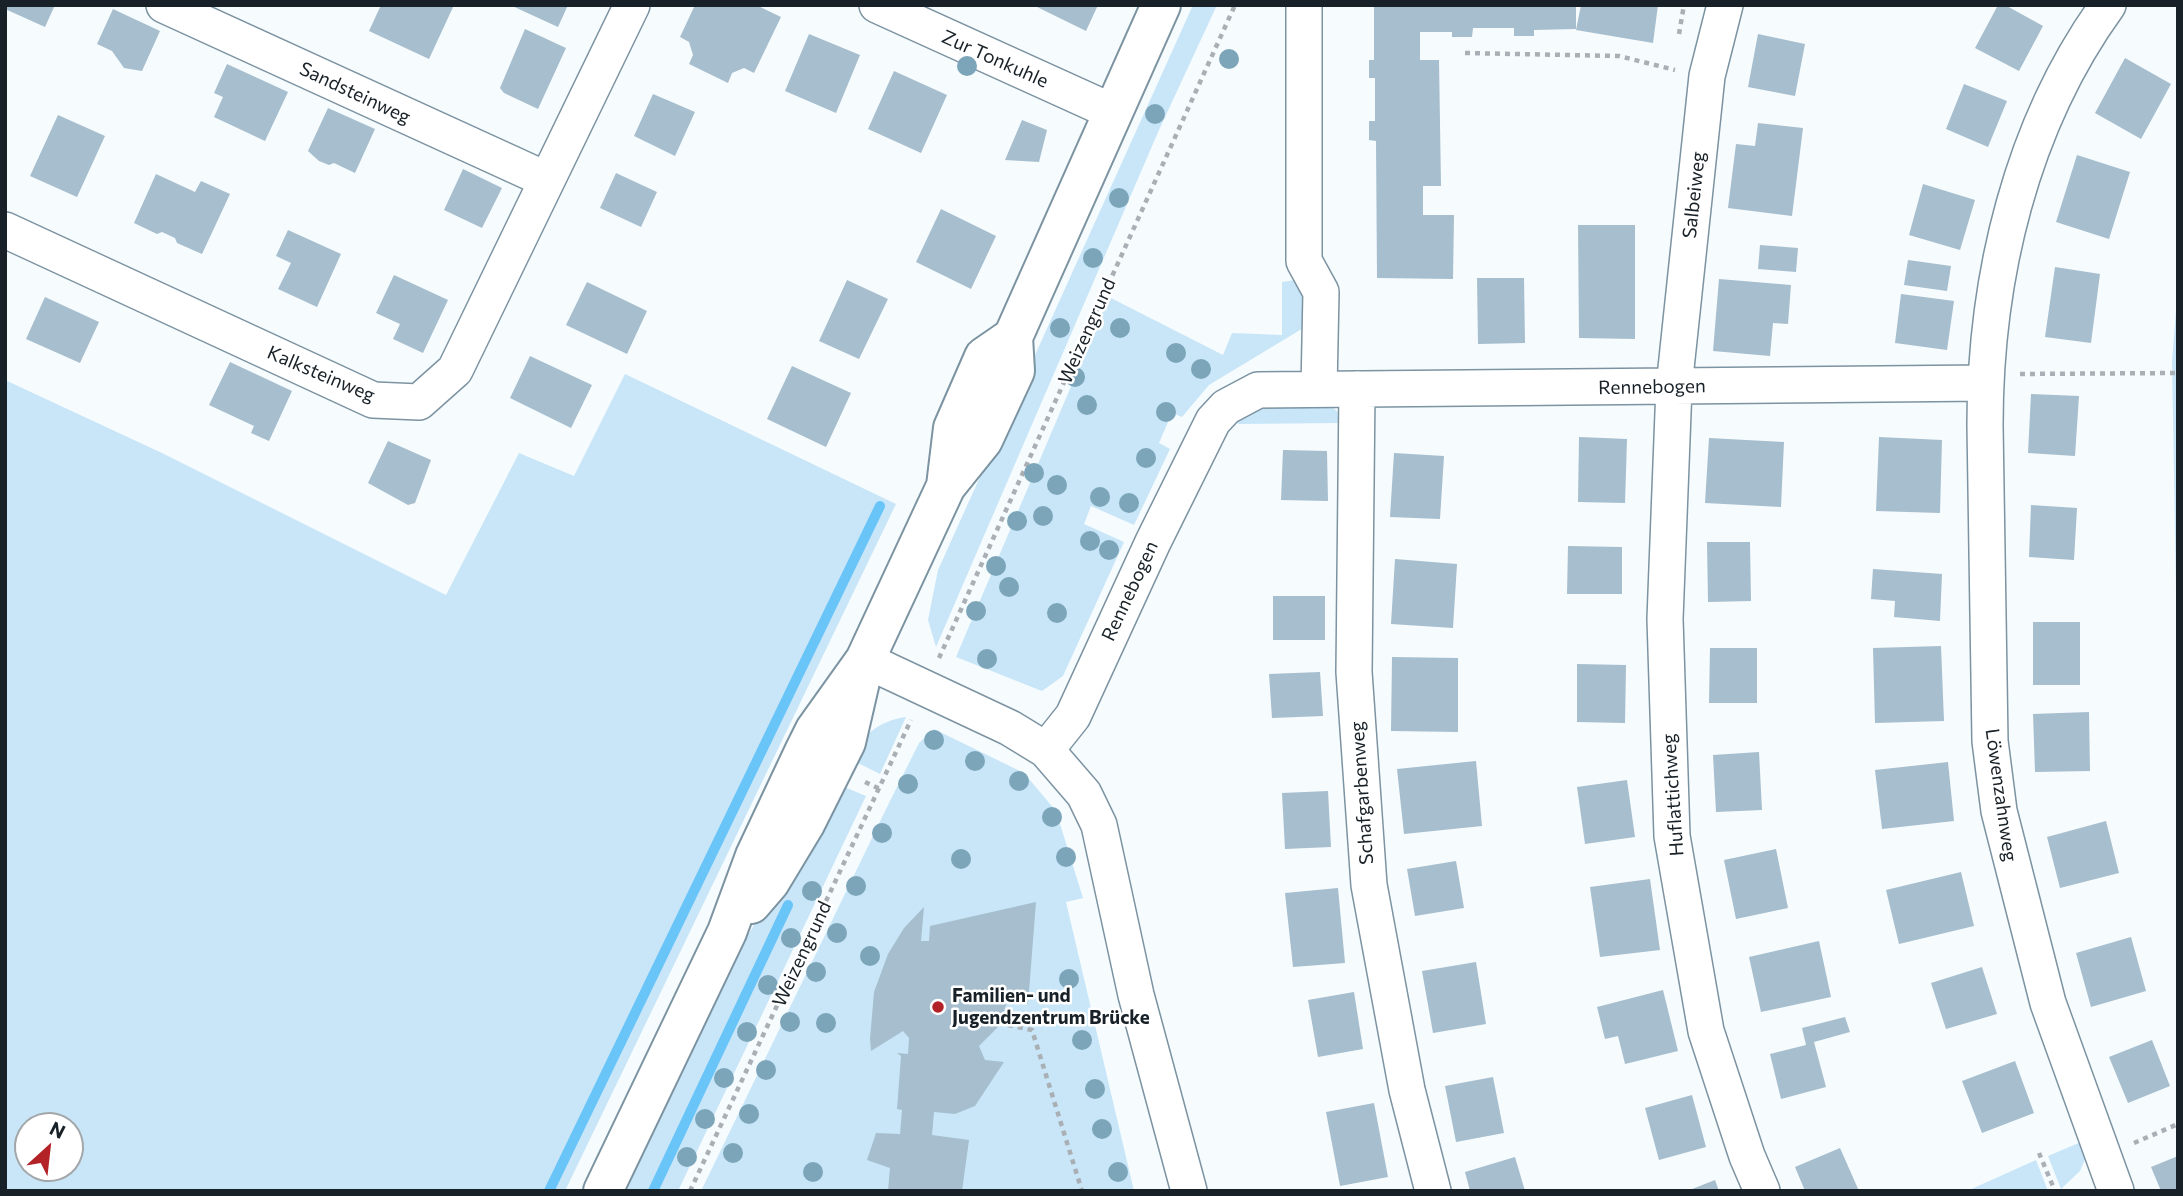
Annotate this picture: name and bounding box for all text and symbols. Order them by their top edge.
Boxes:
street label: Zur Tonkuhle [938,25,1052,93]
street label: Sandsteinweg [296,57,414,129]
street label: Salbeiweg [1678,150,1710,240]
street label: Weizengrund [1053,274,1121,388]
street label: Kalksteinweg [264,341,378,407]
street label: Rennebogen [1598,375,1706,399]
street label: Rennebogen [1097,537,1163,645]
street label: Schafgarbenweg [1346,721,1378,865]
street label: Löwenzahnweg [1980,727,2022,863]
street label: Huflattichweg [1657,733,1689,857]
street label: Weizengrund [768,898,836,1010]
place label: Familien- und Jugendzentrum Brücke [952,985,1150,1029]
marker: Familien- und Jugendzentrum Brücke [930,999,946,1015]
north arrow [14,1112,84,1182]
text: N [46,1116,69,1143]

